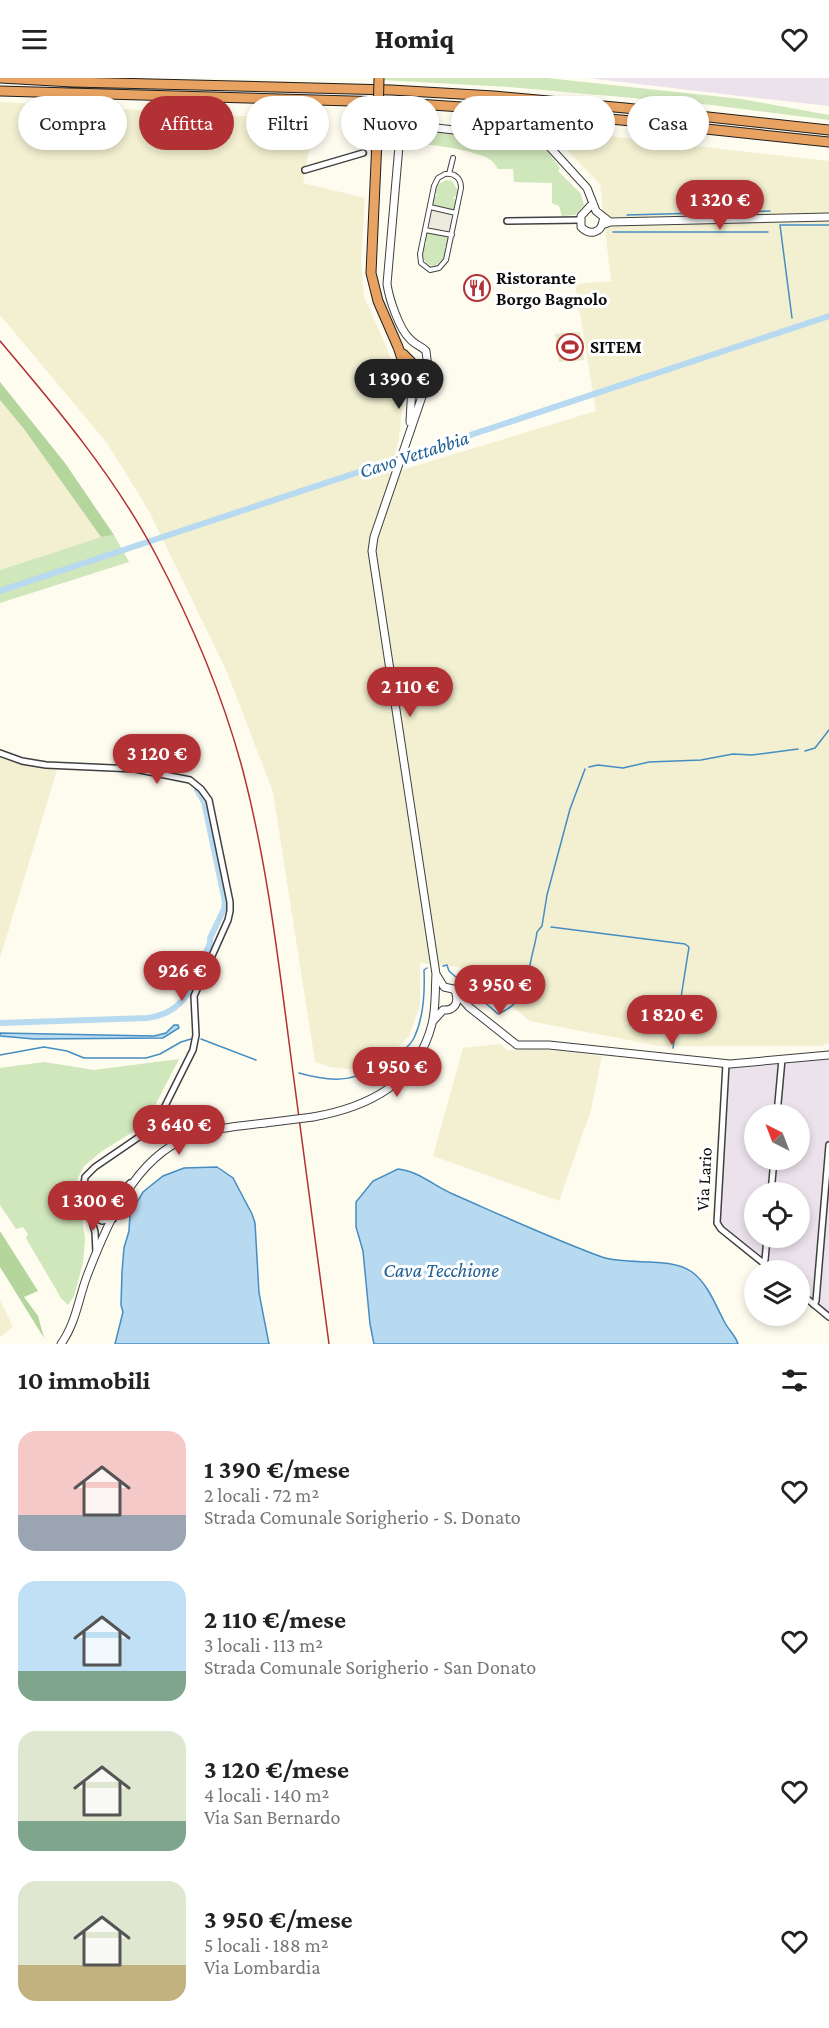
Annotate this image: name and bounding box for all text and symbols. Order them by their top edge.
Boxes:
icon: menu [18,23,51,56]
icon: heart [778,23,811,56]
text: Homiq [375,24,454,54]
chip: Compra [18,96,127,150]
chip: Affitta [139,96,234,150]
chip: Filtri [246,96,329,150]
chip: Nuovo [341,96,439,150]
chip: Appartamento [451,96,615,150]
chip: Casa [627,96,709,150]
pin: 1 320 € [665,180,775,231]
text: 1 320 € [690,188,750,210]
place label: Ristorante Borgo Bagnolo [496,268,607,309]
restaurant icon: Ristorante Borgo Bagnolo [462,273,492,303]
sports icon: SITEM [555,332,585,362]
place label: SITEM [590,337,642,357]
pin: 1 390 € [344,359,454,410]
text: 1 390 € [368,367,430,389]
water label: Cavo Vettabbia [357,426,471,482]
pin: 2 110 € [355,667,465,718]
text: 2 110 € [381,675,439,697]
pin: 3 120 € [102,734,212,785]
text: 3 120 € [127,742,187,764]
pin: 926 € [140,951,224,1002]
text: 926 € [158,959,206,981]
pin: 3 950 € [445,965,555,1016]
text: 3 950 € [468,973,532,995]
pin: 1 820 € [617,995,727,1046]
text: 1 820 € [641,1003,703,1025]
pin: 1 950 € [342,1047,452,1098]
text: 1 950 € [367,1055,427,1077]
north arrow [744,1104,810,1170]
map controls [744,1104,810,1326]
pin: 3 640 € [124,1105,234,1156]
text: 3 640 € [147,1113,211,1135]
street label: Via Lario [692,1147,716,1211]
pin: 1 300 € [38,1181,148,1232]
button: locate [744,1182,810,1248]
text: 1 300 € [62,1189,124,1211]
water label: Cava Tecchione [383,1259,499,1281]
button: layers [744,1260,810,1326]
icon: filters [778,1364,811,1397]
text: 10 immobili [18,1366,150,1395]
icon: home [66,1455,138,1527]
text: 1 390 €/mese [204,1455,350,1484]
icon: heart [778,1475,811,1508]
text: 2 locali · 72 m² [204,1484,319,1506]
text: Strada Comunale Sorigherio - S. Donato [204,1506,521,1528]
icon: home [66,1605,138,1677]
text: 2 110 €/mese [204,1605,346,1634]
icon: heart [778,1625,811,1658]
text: 3 locali · 113 m² [204,1634,323,1656]
text: Strada Comunale Sorigherio - San Donato [204,1656,536,1678]
icon: home [66,1755,138,1827]
text: 3 120 €/mese [204,1755,349,1784]
icon: heart [778,1775,811,1808]
text: 4 locali · 140 m² [204,1784,329,1806]
text: Via San Bernardo [204,1806,340,1828]
icon: home [66,1905,138,1977]
text: 3 950 €/mese [204,1905,353,1934]
icon: heart [778,1925,811,1958]
text: 5 locali · 188 m² [204,1934,329,1956]
text: Via Lombardia [204,1956,321,1978]

